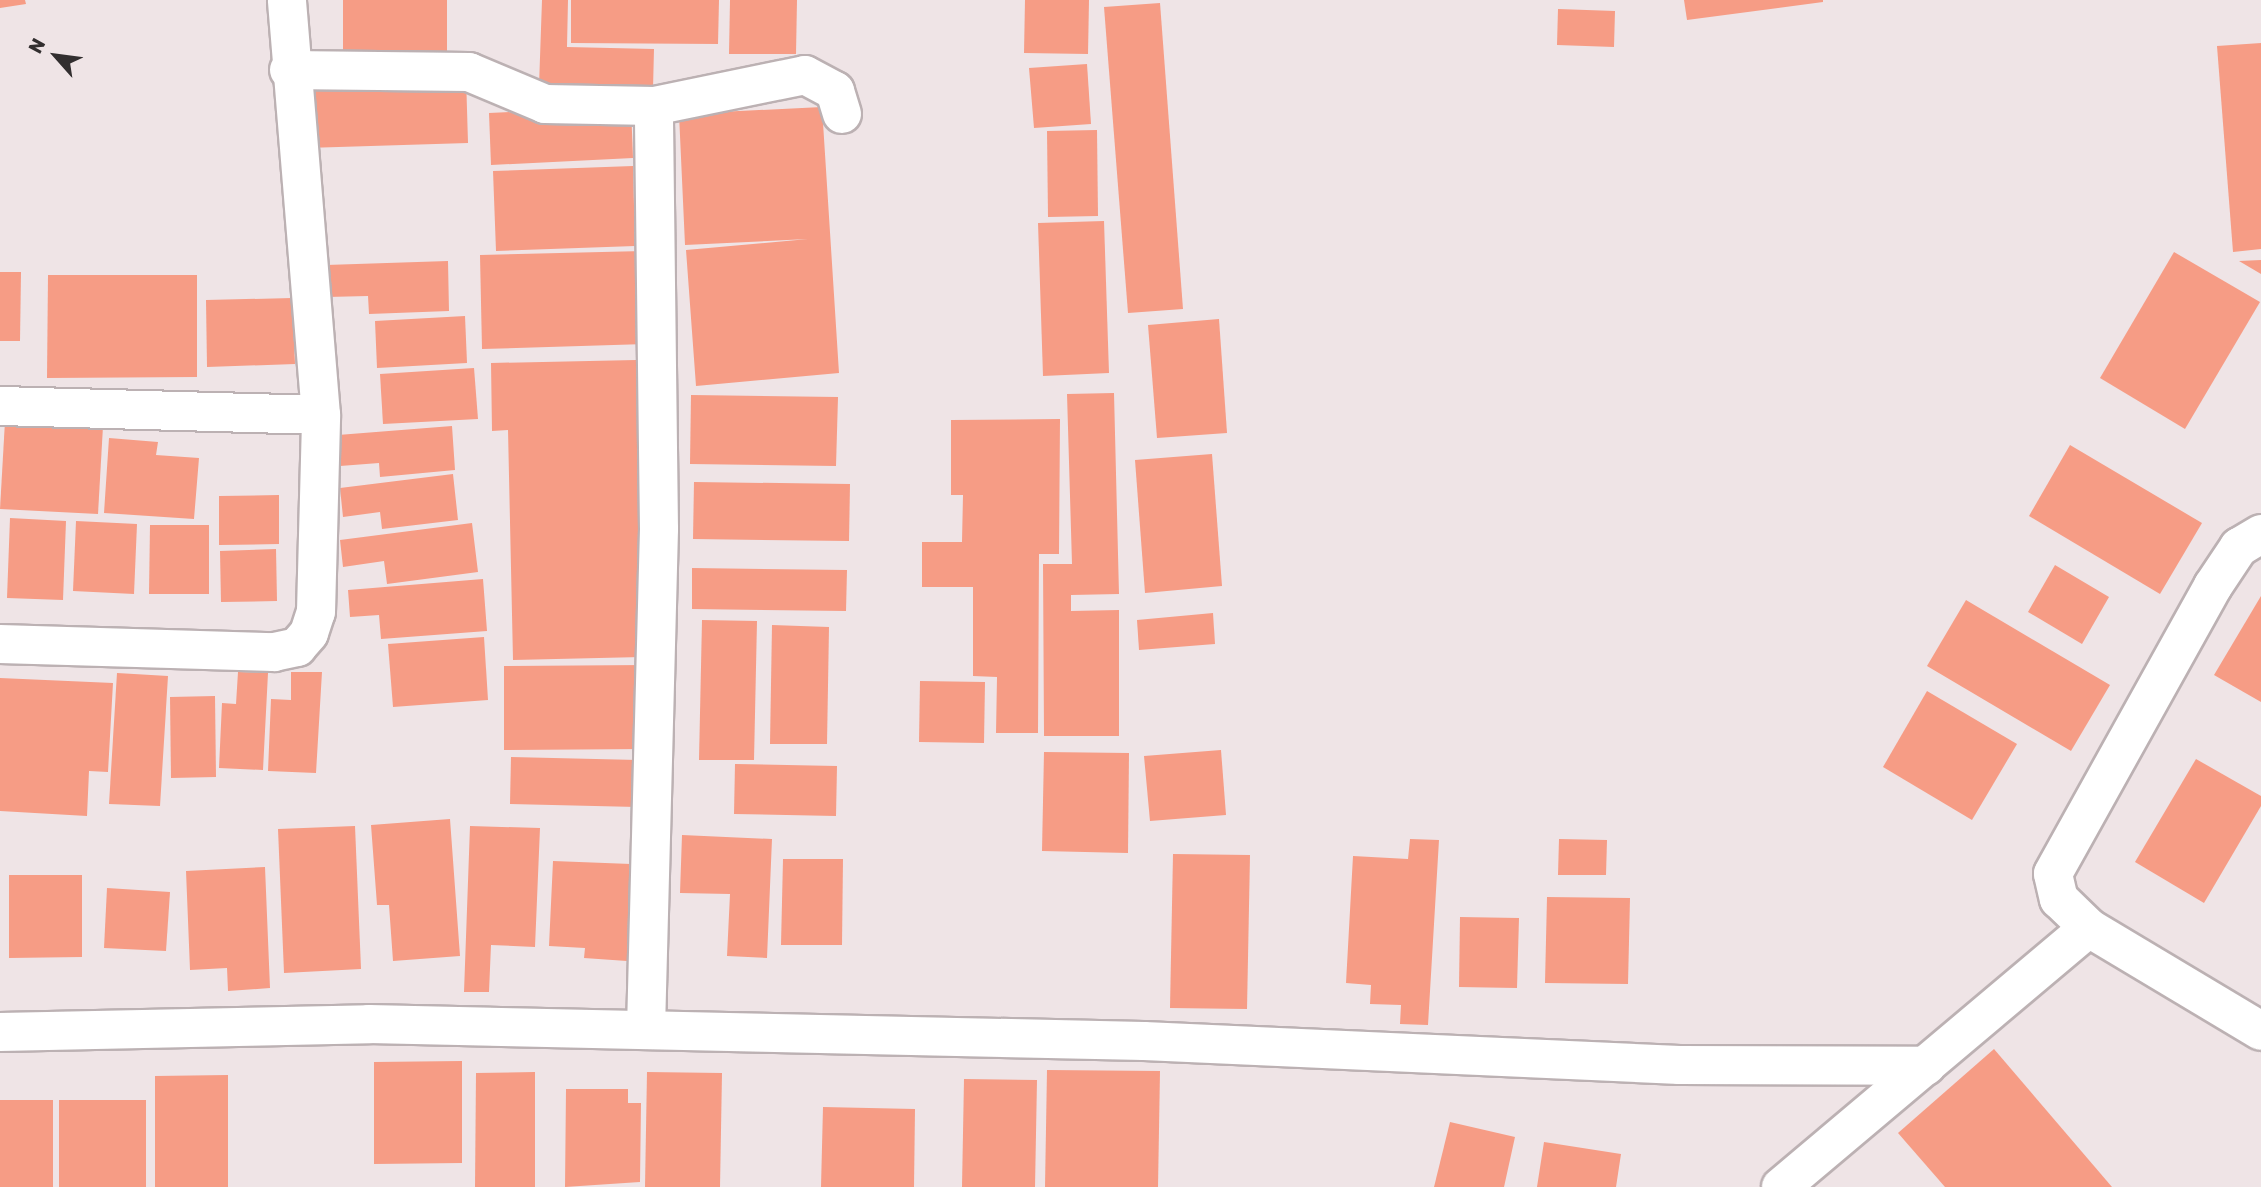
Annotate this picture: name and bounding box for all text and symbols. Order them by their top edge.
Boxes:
north arrow [21,21,91,91]
text: N [24,34,50,57]

